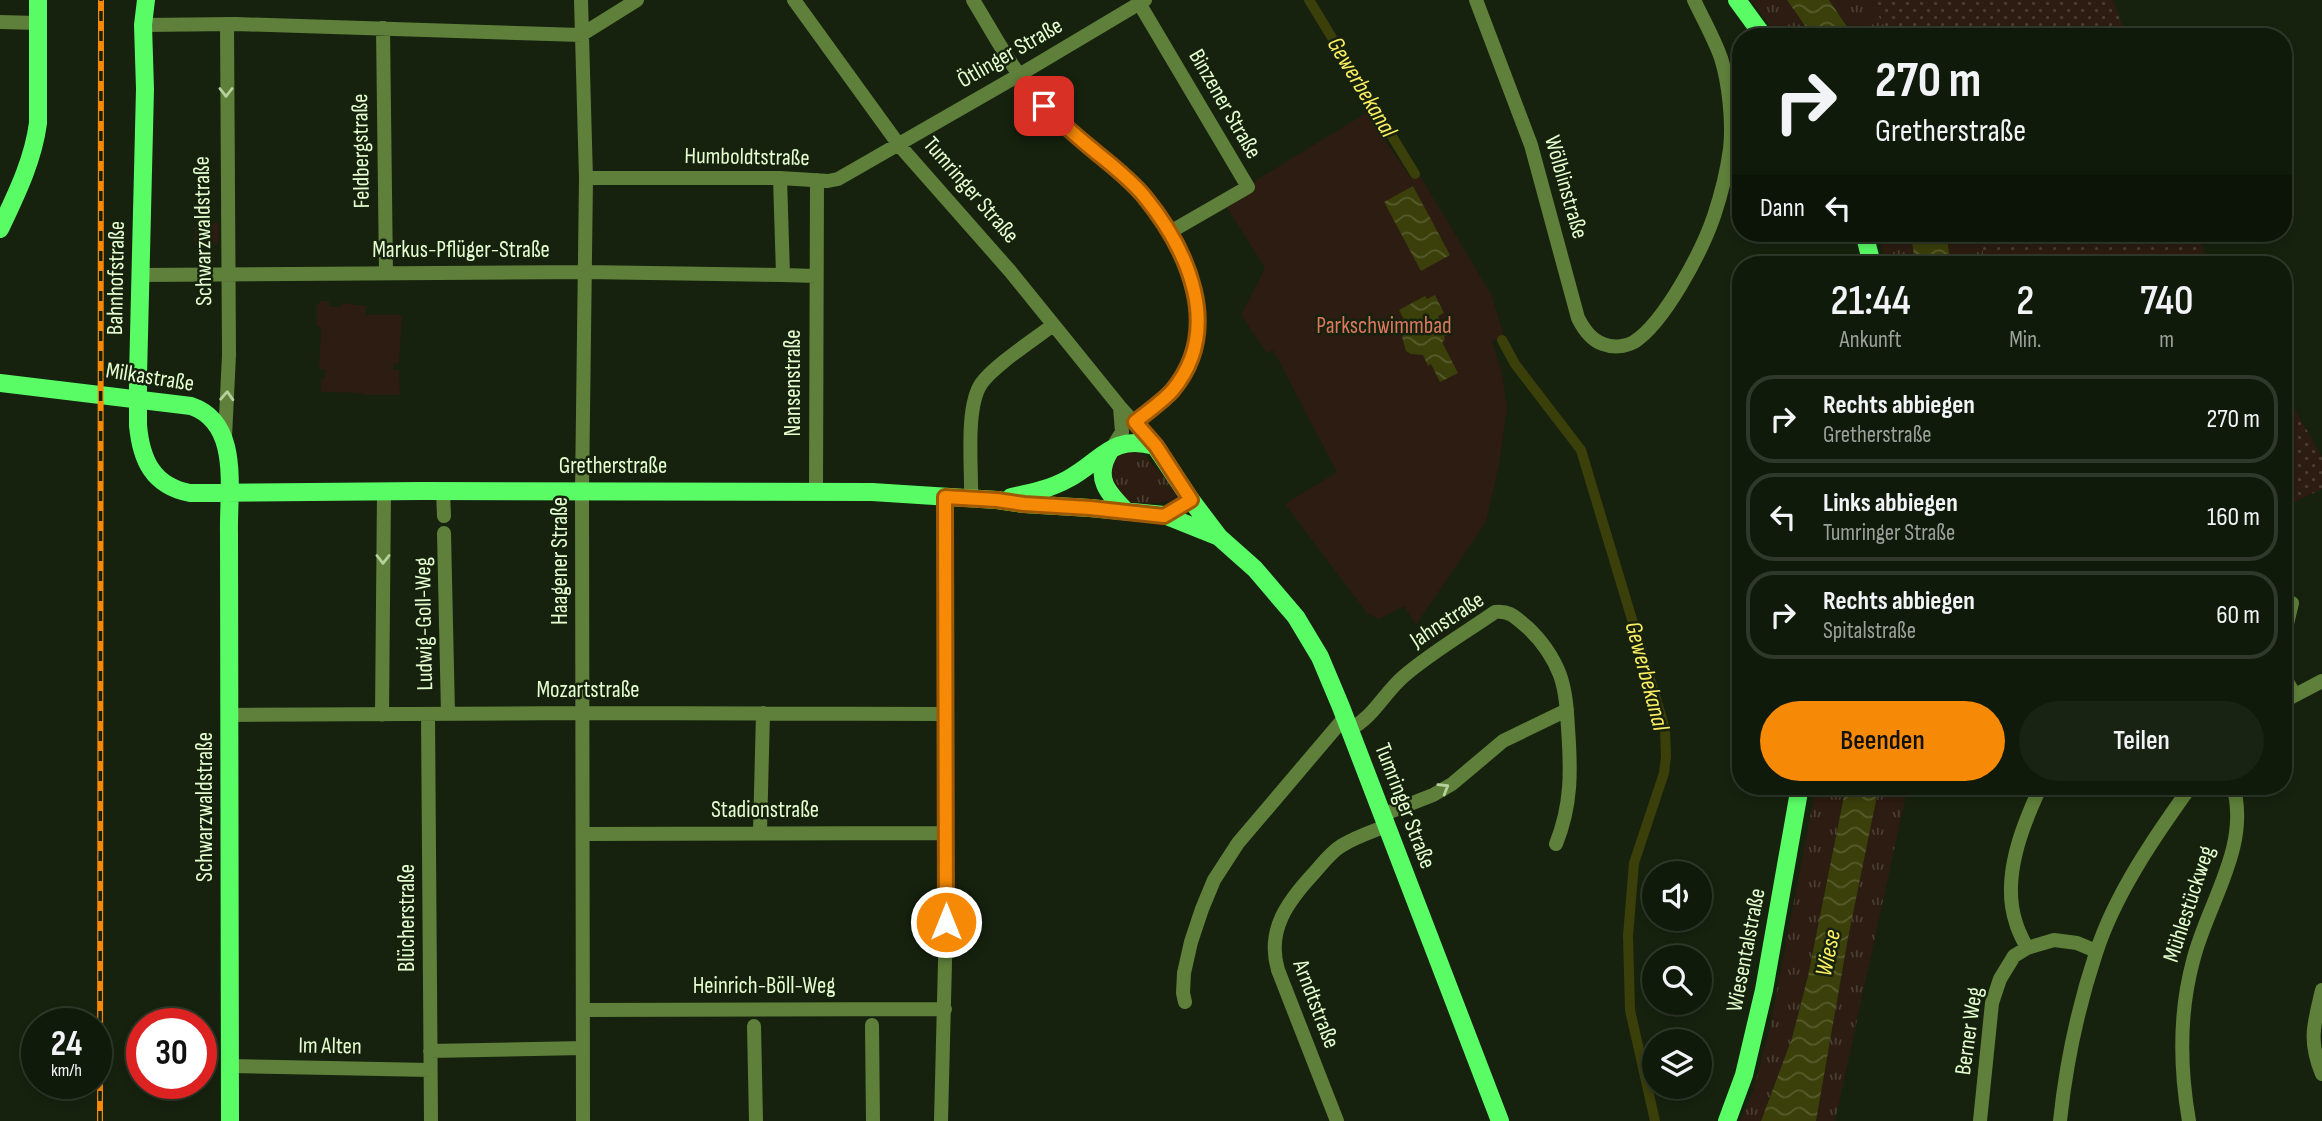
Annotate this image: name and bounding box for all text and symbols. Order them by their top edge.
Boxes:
street label: Ötlinger Straße [952,12,1068,94]
water label: Gewerbekanal [1321,32,1404,143]
street label: Binzener Straße [1182,44,1268,164]
text: 270 m [1875,52,1981,111]
icon: right [1760,56,1851,147]
pin [1014,76,1074,136]
one-way arrow [218,87,234,98]
icon: arrive [1025,87,1063,125]
street label: Feldbergstraße [346,93,376,209]
text: Gretherstraße [1875,112,2026,151]
street label: Tumringer Straße [917,131,1025,249]
street label: Wölblinstraße [1538,132,1594,242]
street label: Humboldtstraße [684,142,810,172]
street label: Schwarzwaldstraße [188,156,218,306]
icon: left [1819,189,1857,227]
text: Dann [1760,193,1805,224]
street label: Bahnhofstraße [101,221,131,335]
street label: Markus-Pflüger-Straße [372,236,550,264]
text: 21:44 [1831,276,1911,327]
text: 2 [2016,276,2034,327]
text: 740 [2140,276,2193,327]
park label: Parkschwimmbad [1316,312,1452,340]
text: Ankunft [1840,326,1902,354]
text: Min. [2009,326,2041,354]
text: m [2159,326,2174,354]
street label: Nansenstraße [779,329,807,437]
street label: Milkastraße [104,356,196,398]
one-way arrow [219,390,234,401]
text: Rechts abbiegen [1823,390,1975,421]
icon: right [1764,400,1802,438]
text: 270 m [2207,404,2260,435]
text: Gretherstraße [1823,421,1932,449]
street label: Gretherstraße [559,452,667,480]
text: Links abbiegen [1823,488,1958,519]
street label: Haagener Straße [546,497,574,625]
icon: left [1764,498,1802,536]
text: 160 m [2207,502,2260,533]
text: Tumringer Straße [1823,519,1955,547]
one-way arrow [375,554,391,565]
street label: Ludwig-Goll-Weg [409,557,439,691]
street label: Jahnstraße [1404,586,1489,655]
text: Rechts abbiegen [1823,586,1975,617]
icon: right [1764,596,1802,634]
text: 60 m [2216,600,2260,631]
text: Spitalstraße [1823,617,1916,645]
water label: Gewerbekanal [1619,618,1676,734]
street label: Mozartstraße [536,676,640,704]
button: Beenden [1760,701,2005,781]
button: Teilen [2019,701,2264,781]
street label: Schwarzwaldstraße [191,732,219,882]
street label: Tumringer Straße [1368,739,1442,873]
one-way arrow [1437,783,1450,796]
street label: Stadionstraße [711,796,819,824]
street label: Mühlestückweg [2157,842,2221,966]
map controls [1642,861,1712,1099]
button: sound [1642,861,1712,931]
street label: Blücherstraße [393,864,421,972]
position arrow [909,885,983,959]
street label: Wiesentalstraße [1720,886,1772,1014]
water label: Wiese [1809,927,1847,979]
button: search [1642,945,1712,1015]
street label: Arndtstraße [1286,955,1346,1052]
street label: Heinrich-Böll-Weg [693,972,835,1000]
street label: Berner Weg [1949,985,1989,1077]
speed limit sign: 30 [126,1008,217,1099]
text: 24 [51,1023,82,1066]
button: layers [1642,1029,1712,1099]
street label: Im Alten [298,1031,362,1061]
text: km/h [51,1060,82,1081]

